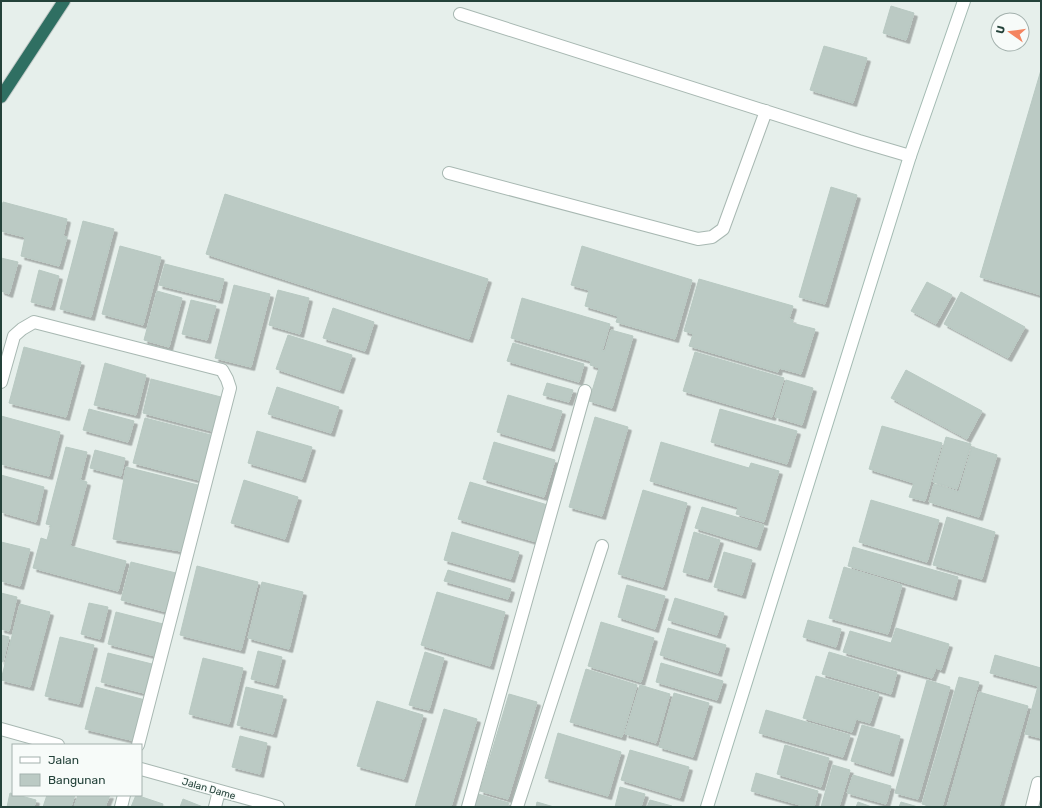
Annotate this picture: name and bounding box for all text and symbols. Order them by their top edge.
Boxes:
north arrow [990,12,1030,52]
text: U [994,24,1008,35]
legend [12,744,142,796]
text: Jalan [48,753,79,767]
text: Bangunan [48,773,105,787]
street label: Jalan Dame [181,776,237,802]

